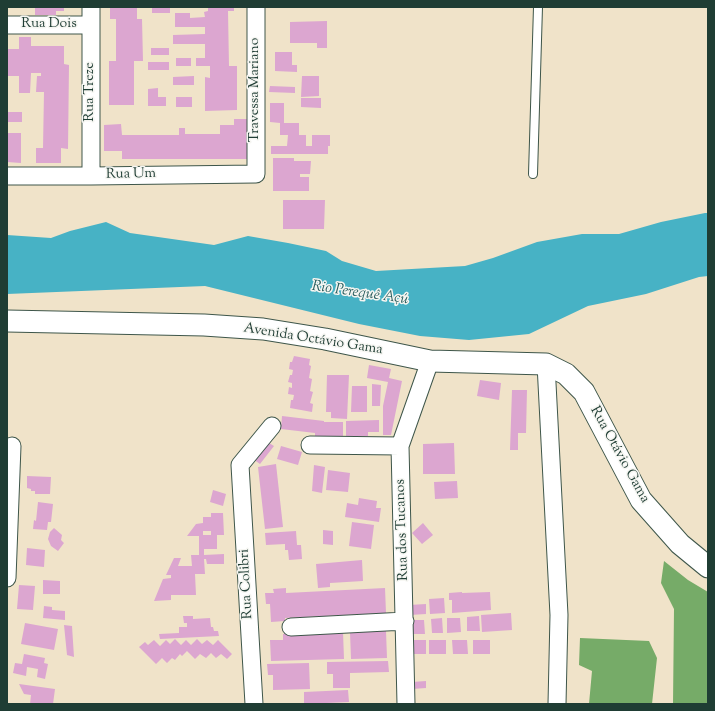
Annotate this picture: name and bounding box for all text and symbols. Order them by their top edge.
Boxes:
street label: Rua Dois [21,17,77,33]
street label: Travessa Mariano [248,38,264,142]
street label: Rua Treze [83,62,99,122]
street label: Rua Um [106,166,156,184]
water label: Rio Perequê Açú [311,278,409,310]
street label: Avenida Octávio Gama [242,321,384,359]
street label: Rua Otávio Gama [585,404,653,506]
street label: Rua dos Tucanos [393,479,413,581]
street label: Rua Colibri [237,548,257,620]

